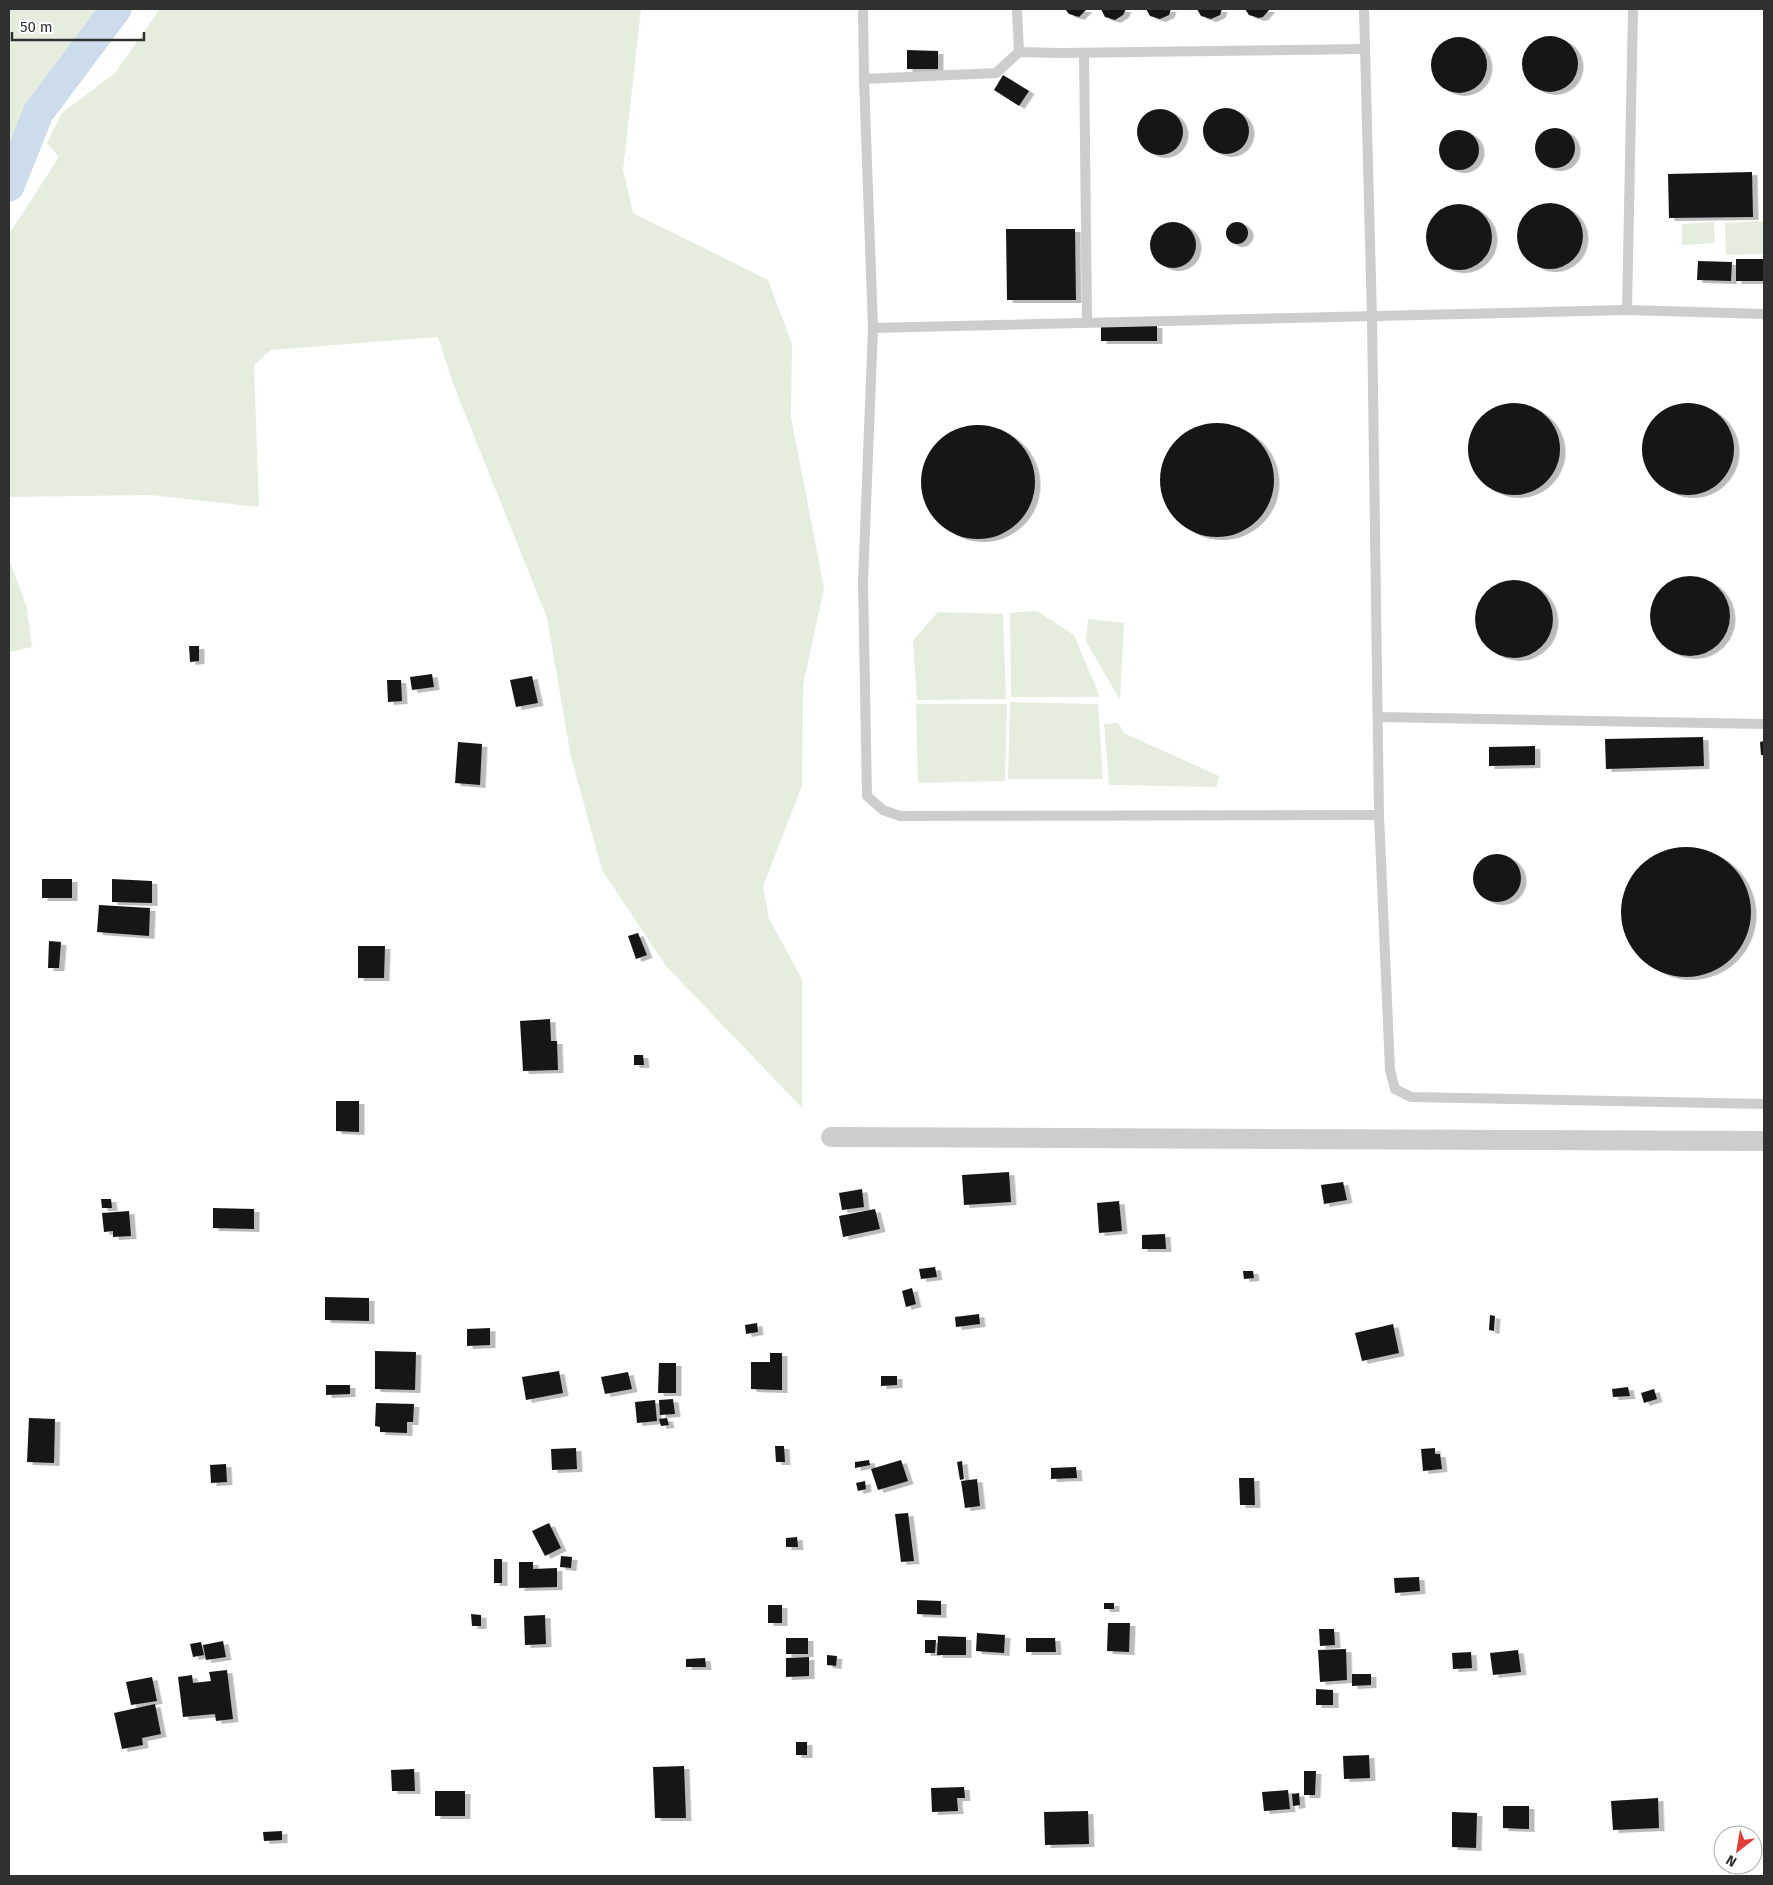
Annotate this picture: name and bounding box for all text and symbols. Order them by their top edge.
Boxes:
scale bar [12,10,145,42]
text: 50 m [20,18,53,36]
north arrow [1713,1825,1763,1875]
text: N [1723,1851,1740,1870]

